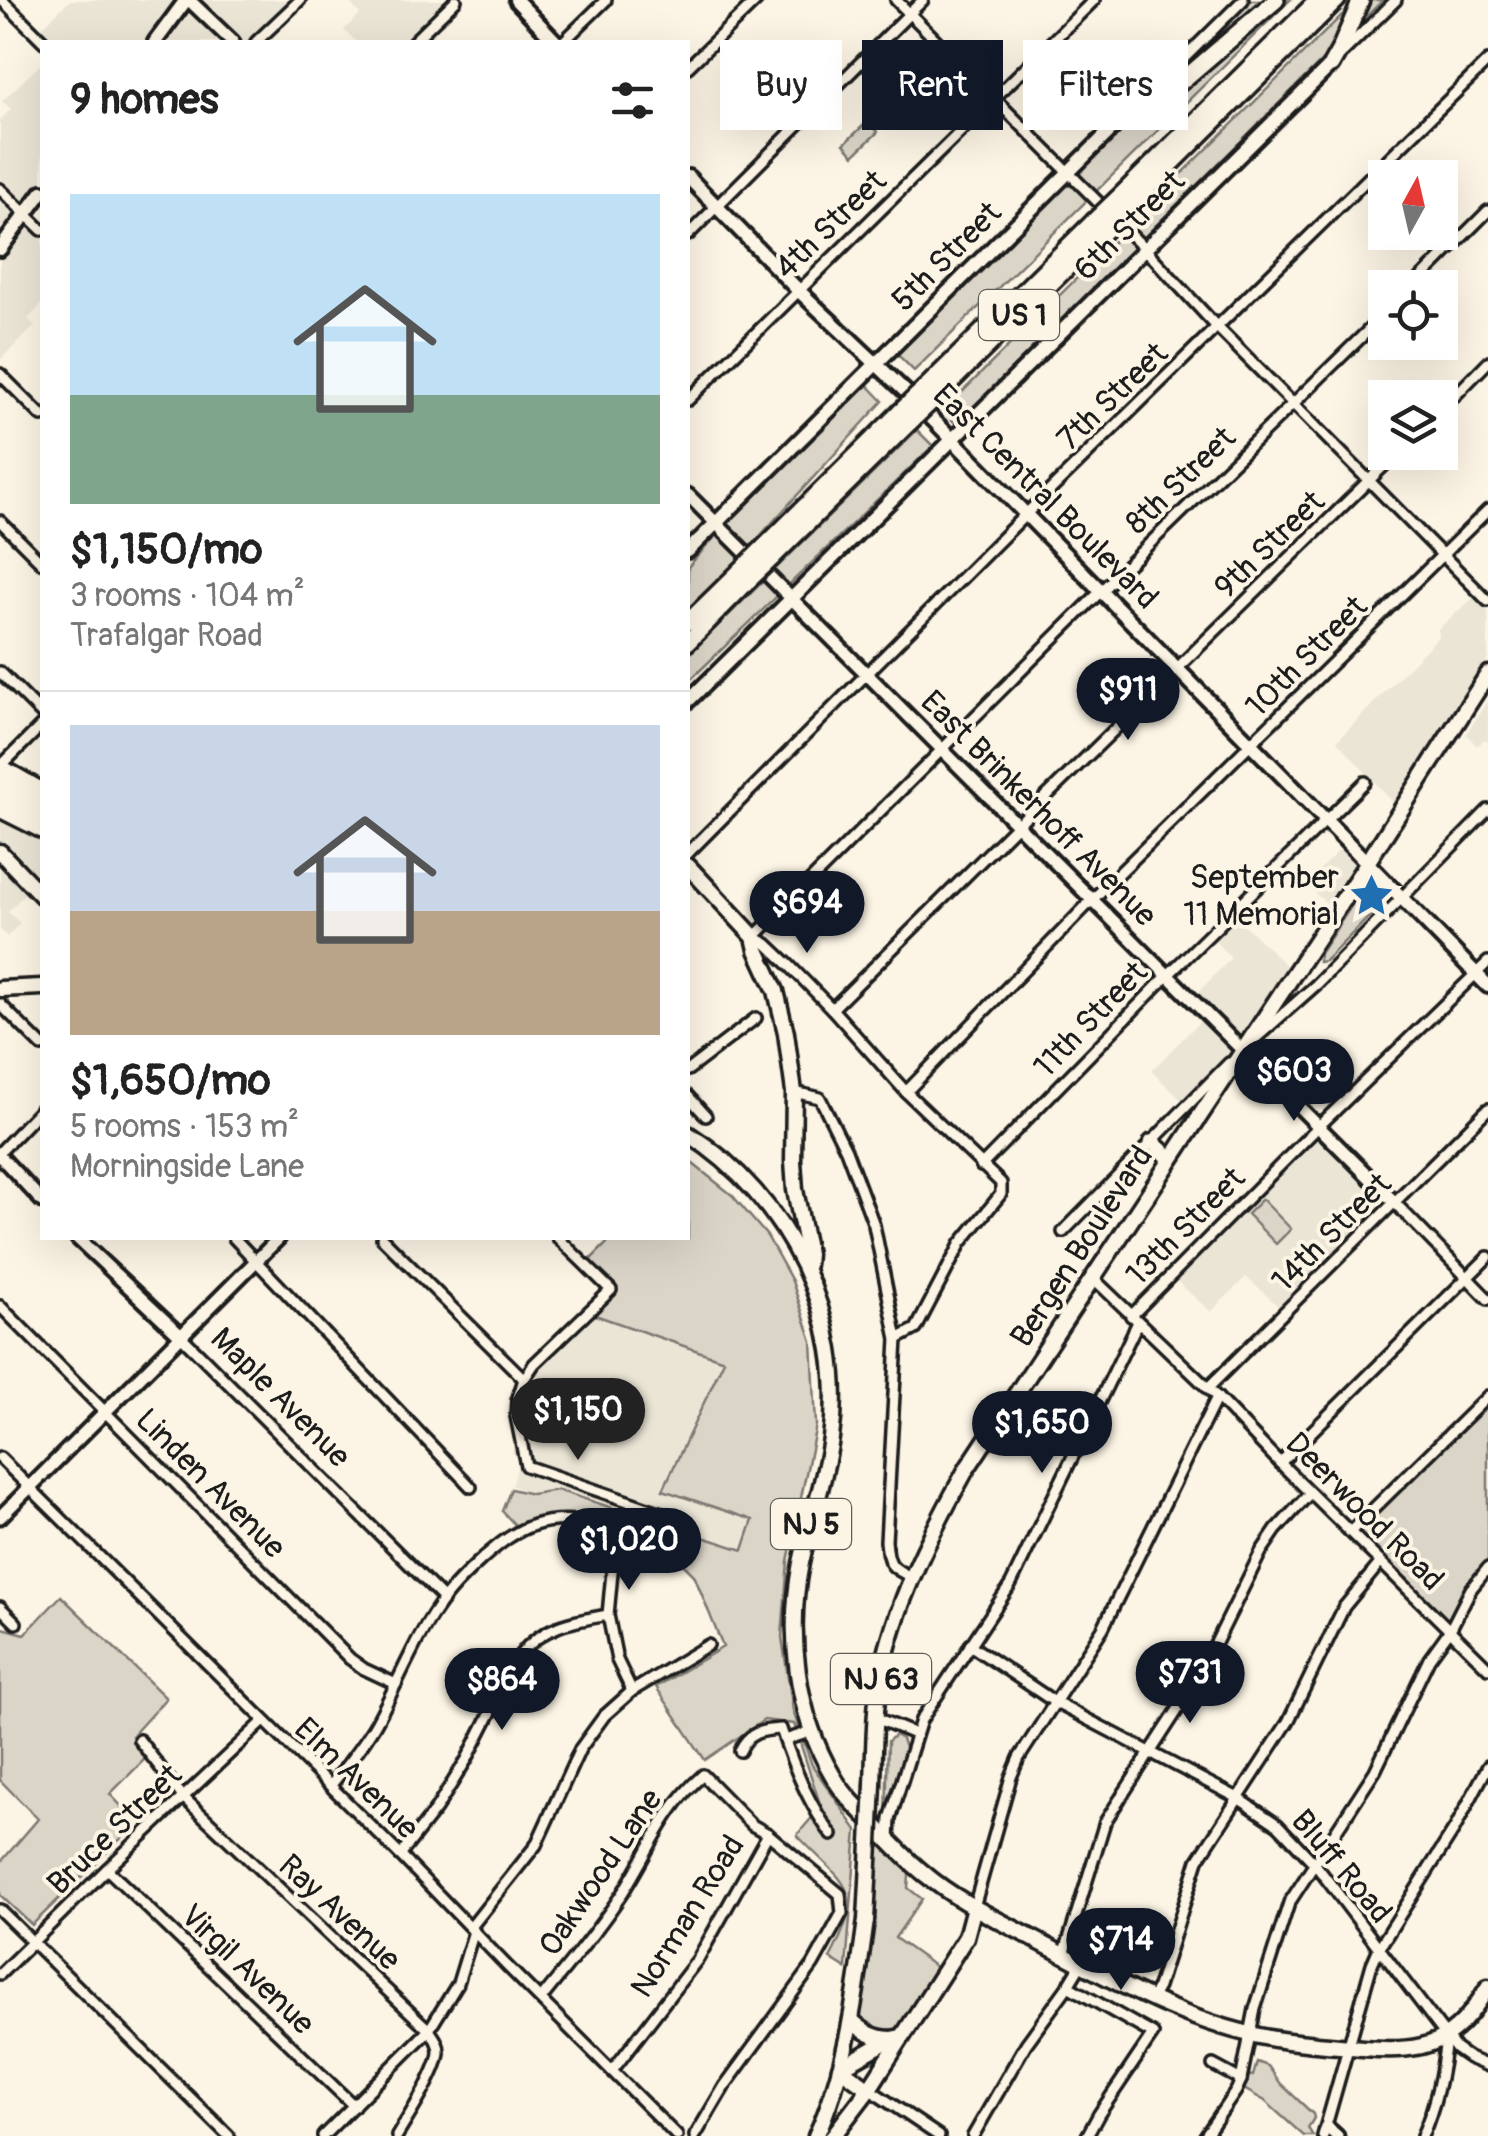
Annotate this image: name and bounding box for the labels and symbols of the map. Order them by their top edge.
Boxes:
north arrow [1368,160,1458,250]
street label: 4th Street [766,162,895,288]
street label: 6th Street [1066,162,1194,289]
street label: 5th Street [883,193,1010,320]
road number: US 1 [979,290,1059,340]
street label: 7th Street [1049,334,1176,459]
street label: East Central Boulevard [924,376,1166,618]
street label: 8th Street [1117,418,1244,543]
street label: 9th Street [1206,482,1333,607]
street label: 10th Street [1237,587,1376,726]
pin: $911 [1069,658,1187,743]
street label: East Brinkerhoff Avenue [912,682,1165,935]
place label: September 11 Memorial [1183,858,1340,935]
pin: $694 [748,871,866,956]
place icon: September 11 Memorial [1348,871,1396,919]
street label: 11th Street [1025,953,1156,1086]
pin: $603 [1235,1039,1353,1124]
street label: Bergen Boulevard [1002,1138,1162,1355]
street label: 13th Street [1118,1159,1254,1295]
street label: 14th Street [1264,1165,1400,1301]
street label: Maple Avenue [202,1319,359,1476]
pin: $1,150 [497,1378,659,1463]
pin: $1,650 [961,1391,1123,1476]
street label: Linden Avenue [127,1400,294,1567]
street label: Deerwood Road [1277,1424,1452,1599]
road number: NJ 5 [771,1499,851,1549]
pin: $1,020 [548,1508,710,1593]
pin: $731 [1131,1641,1249,1726]
pin: $864 [443,1648,561,1733]
road number: NJ 63 [831,1654,931,1704]
street label: Elm Avenue [286,1709,427,1848]
street label: Bruce Street [39,1756,190,1904]
street label: Oakwood Lane [530,1781,672,1964]
street label: Bluff Road [1282,1802,1400,1932]
street label: Norman Road [622,1828,754,2005]
street label: Ray Avenue [270,1846,409,1979]
street label: Virgil Avenue [172,1896,323,2044]
pin: $714 [1062,1908,1180,1993]

